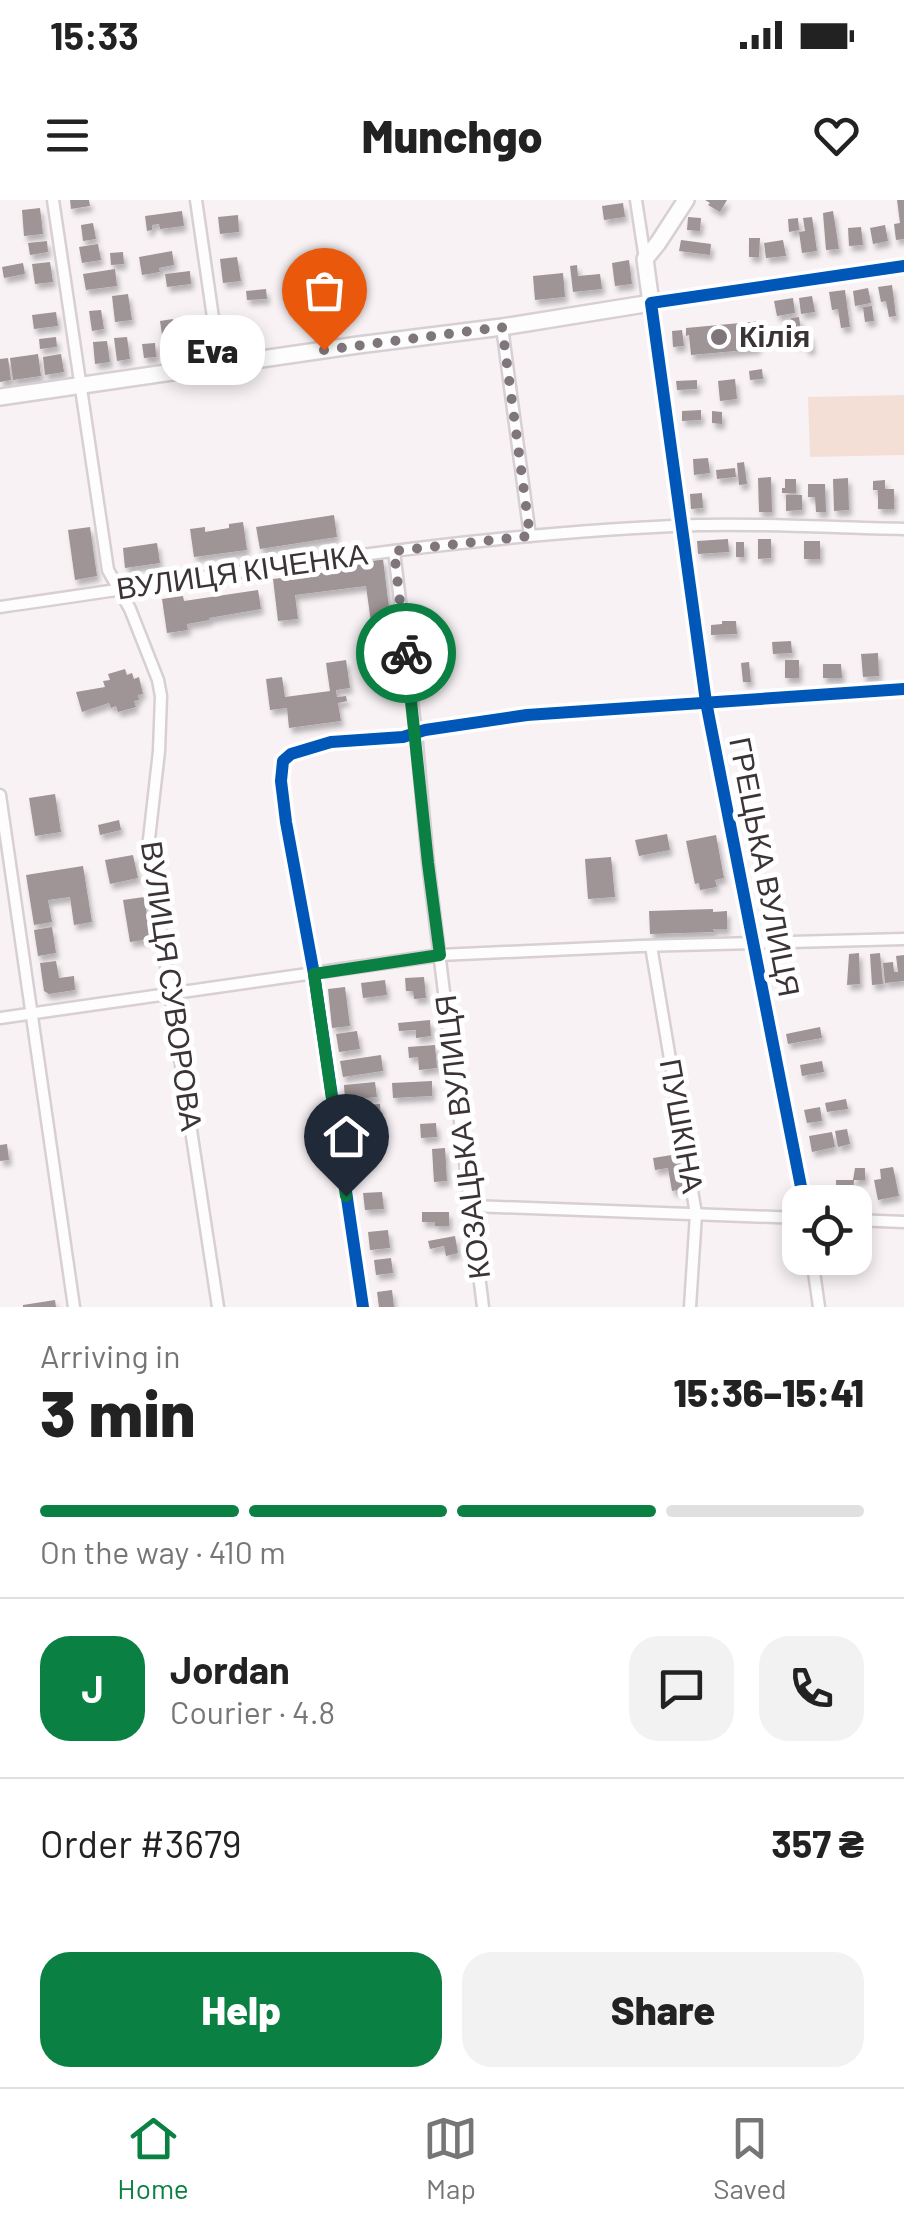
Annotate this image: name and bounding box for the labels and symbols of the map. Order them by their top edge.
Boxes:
pin [282,248,367,351]
callout: Eva [159,315,264,385]
place label: Кілія [739,317,811,353]
marker: Кілія [708,326,730,348]
street label: ВУЛИЦЯ КІЧЕНКА [114,535,370,605]
courier [356,603,456,703]
street label: ГРЕЦЬКА ВУЛИЦЯ [723,734,809,1000]
street label: ВУЛИЦЯ СУВОРОВА [135,839,211,1133]
street label: КОЗАЦЬКА ВУЛИЦЯ [426,993,496,1281]
street label: ПУШКІНА [653,1056,712,1196]
pin [304,1094,389,1197]

